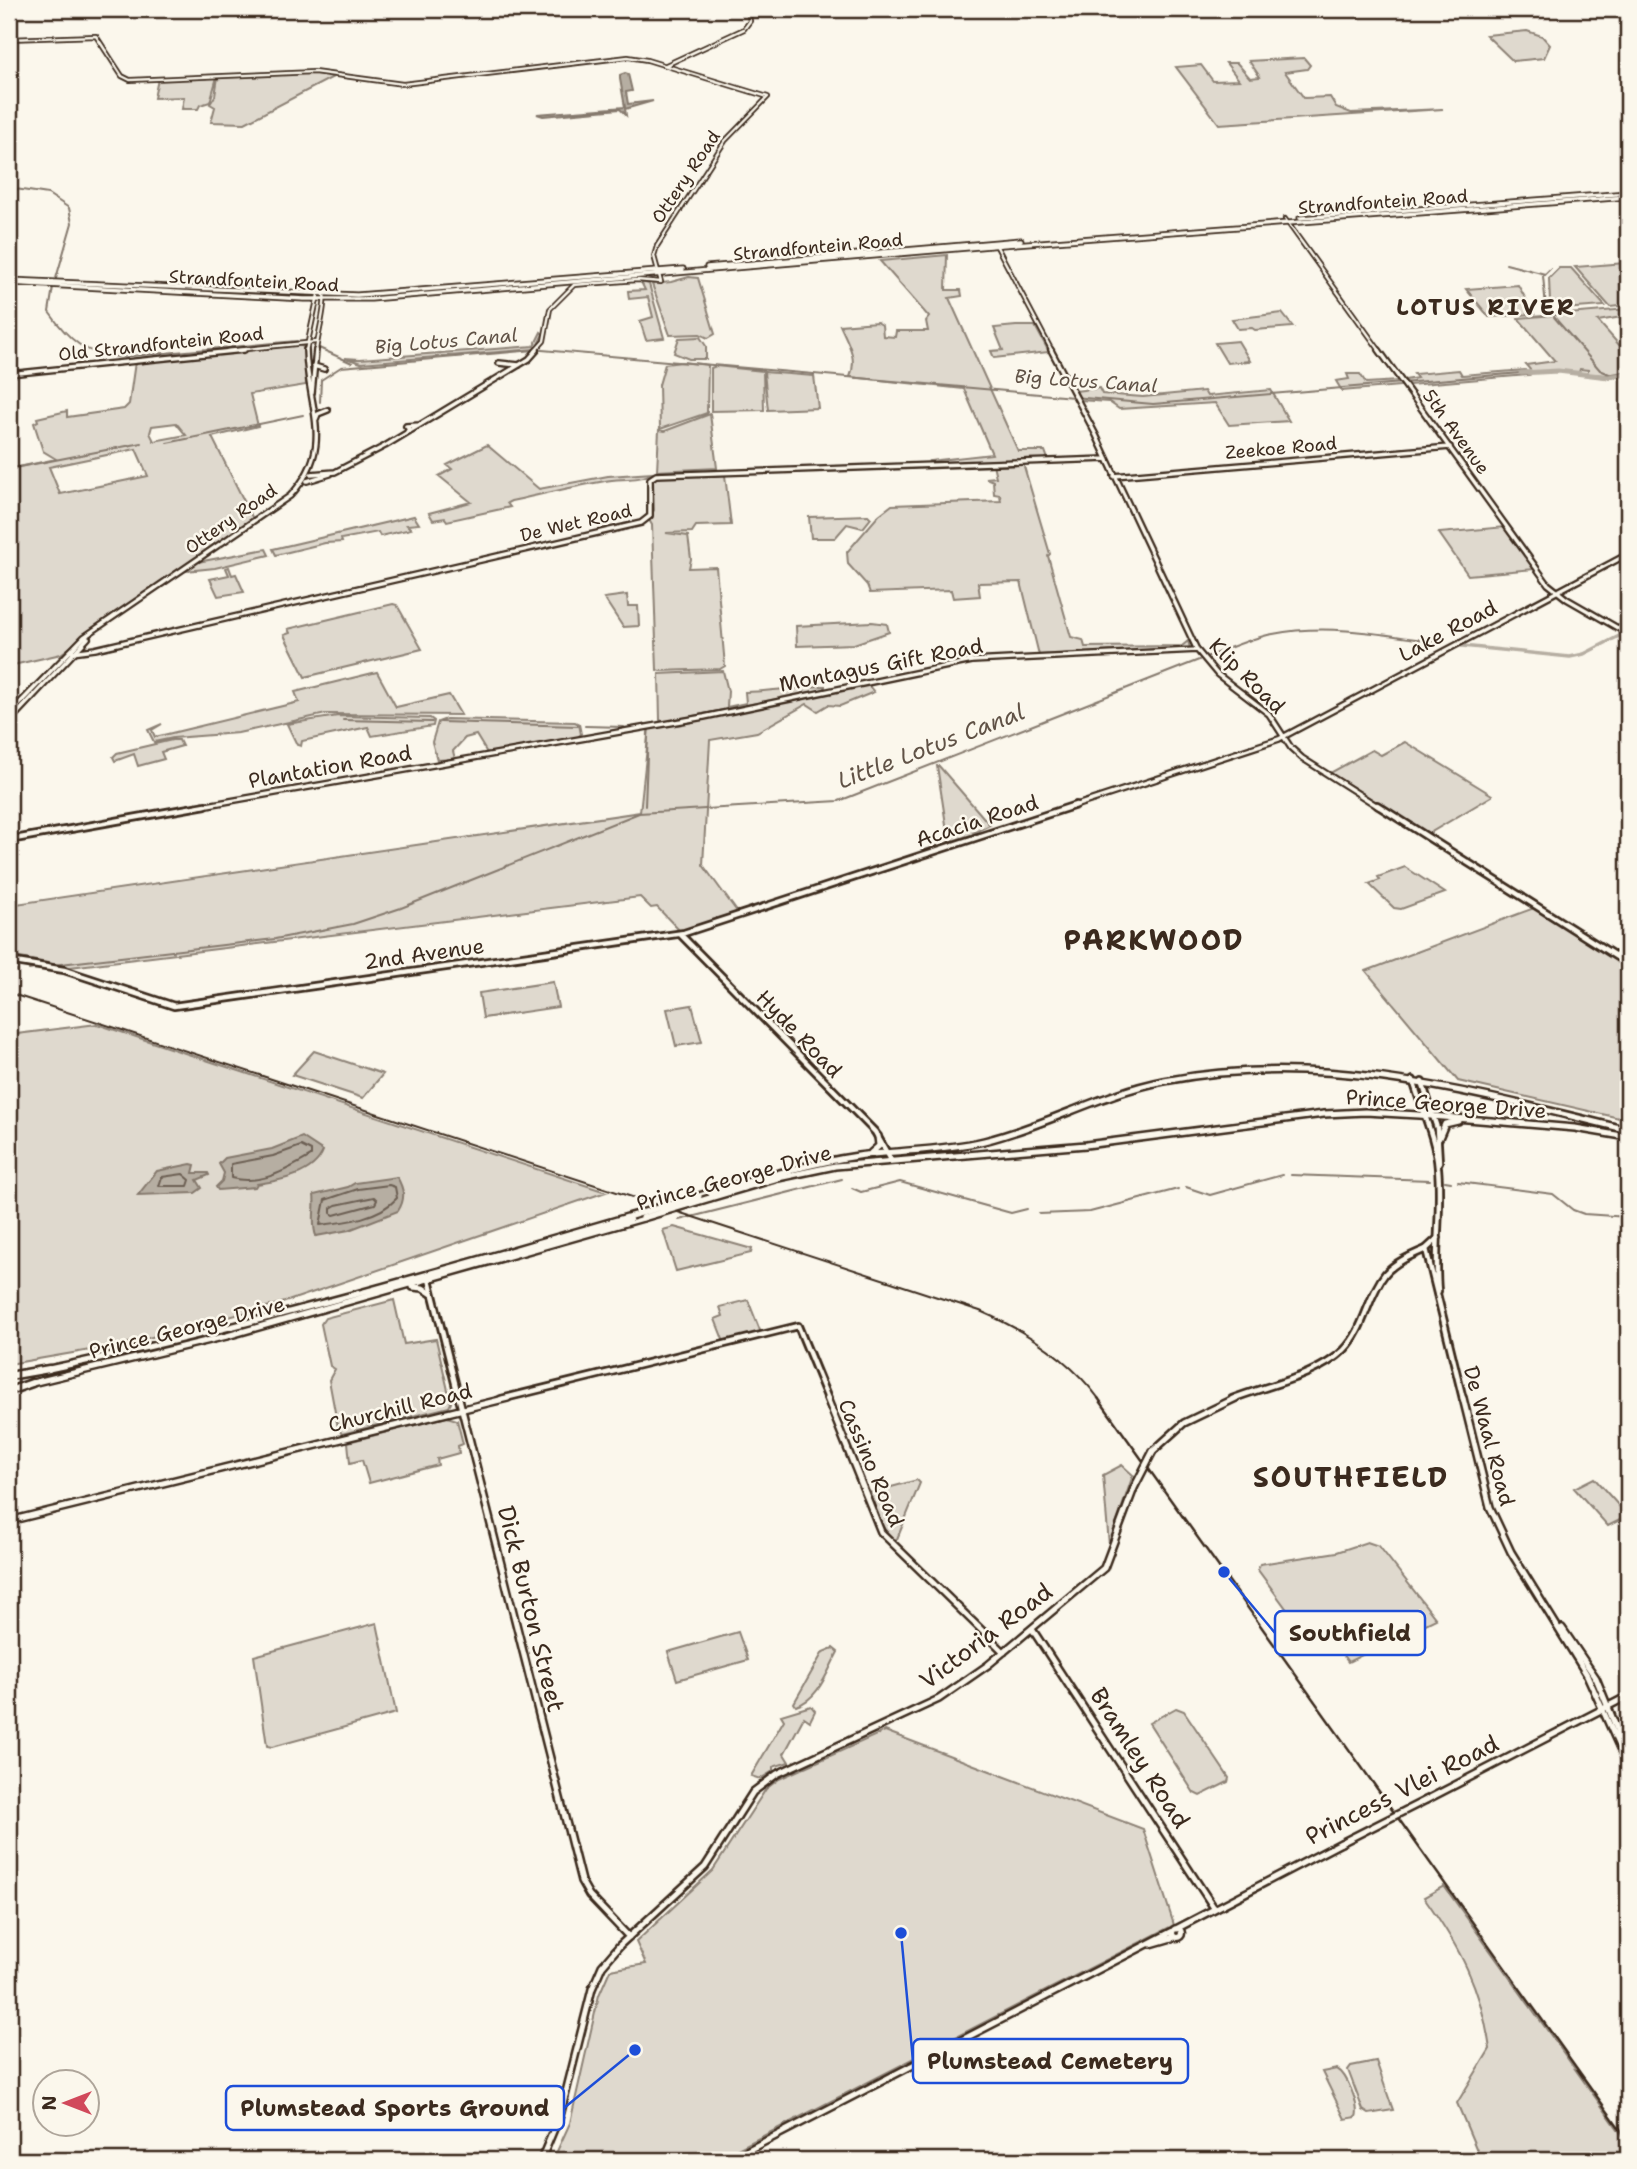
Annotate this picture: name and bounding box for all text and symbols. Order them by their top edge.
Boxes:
street label: Ottery Road [646,126,726,228]
street label: Strandfontein Road [1297,184,1469,220]
street label: Strandfontein Road [732,228,904,266]
street label: Strandfontein Road [168,265,340,297]
district label: LOTUS RIVER [1396,292,1576,322]
street label: Old Strandfontein Road [57,321,265,367]
water label: Big Lotus Canal [373,322,519,360]
water label: Big Lotus Canal [1014,364,1158,398]
street label: 5th Avenue [1417,385,1495,479]
street label: Zeekoe Road [1224,431,1338,465]
street label: Ottery Road [180,478,282,560]
street label: De Wet Road [518,499,634,547]
street label: Lake Road [1394,593,1502,669]
street label: Montagus Gift Road [777,631,985,699]
street label: Klip Road [1203,632,1291,720]
water label: Little Lotus Canal [833,696,1029,796]
street label: Plantation Road [246,739,414,795]
street label: Acacia Road [912,788,1042,854]
district label: PARKWOOD [1064,921,1244,959]
street label: 2nd Avenue [362,932,486,976]
street label: Hyde Road [750,984,848,1084]
street label: Prince George Drive [1345,1083,1547,1125]
street label: Prince George Drive [633,1138,835,1218]
street label: Prince George Drive [86,1290,288,1366]
street label: De Waal Road [1457,1363,1521,1509]
street label: Churchill Road [325,1377,475,1439]
street label: Cassino Road [831,1395,911,1531]
district label: SOUTHFIELD [1253,1458,1449,1496]
street label: Dick Burton Street [490,1502,572,1716]
street label: Victoria Road [913,1576,1059,1696]
callout: Southfield [1275,1611,1425,1655]
text: Southfield [1289,1618,1411,1648]
street label: Bramley Road [1082,1681,1198,1835]
street label: Princess Vlei Road [1300,1727,1504,1853]
callout: Plumstead Cemetery [913,2039,1188,2083]
text: Plumstead Cemetery [927,2046,1173,2076]
north arrow [32,2068,102,2138]
callout: Plumstead Sports Ground [226,2086,564,2130]
text: Plumstead Sports Ground [240,2093,550,2123]
text: N [37,2095,62,2111]

